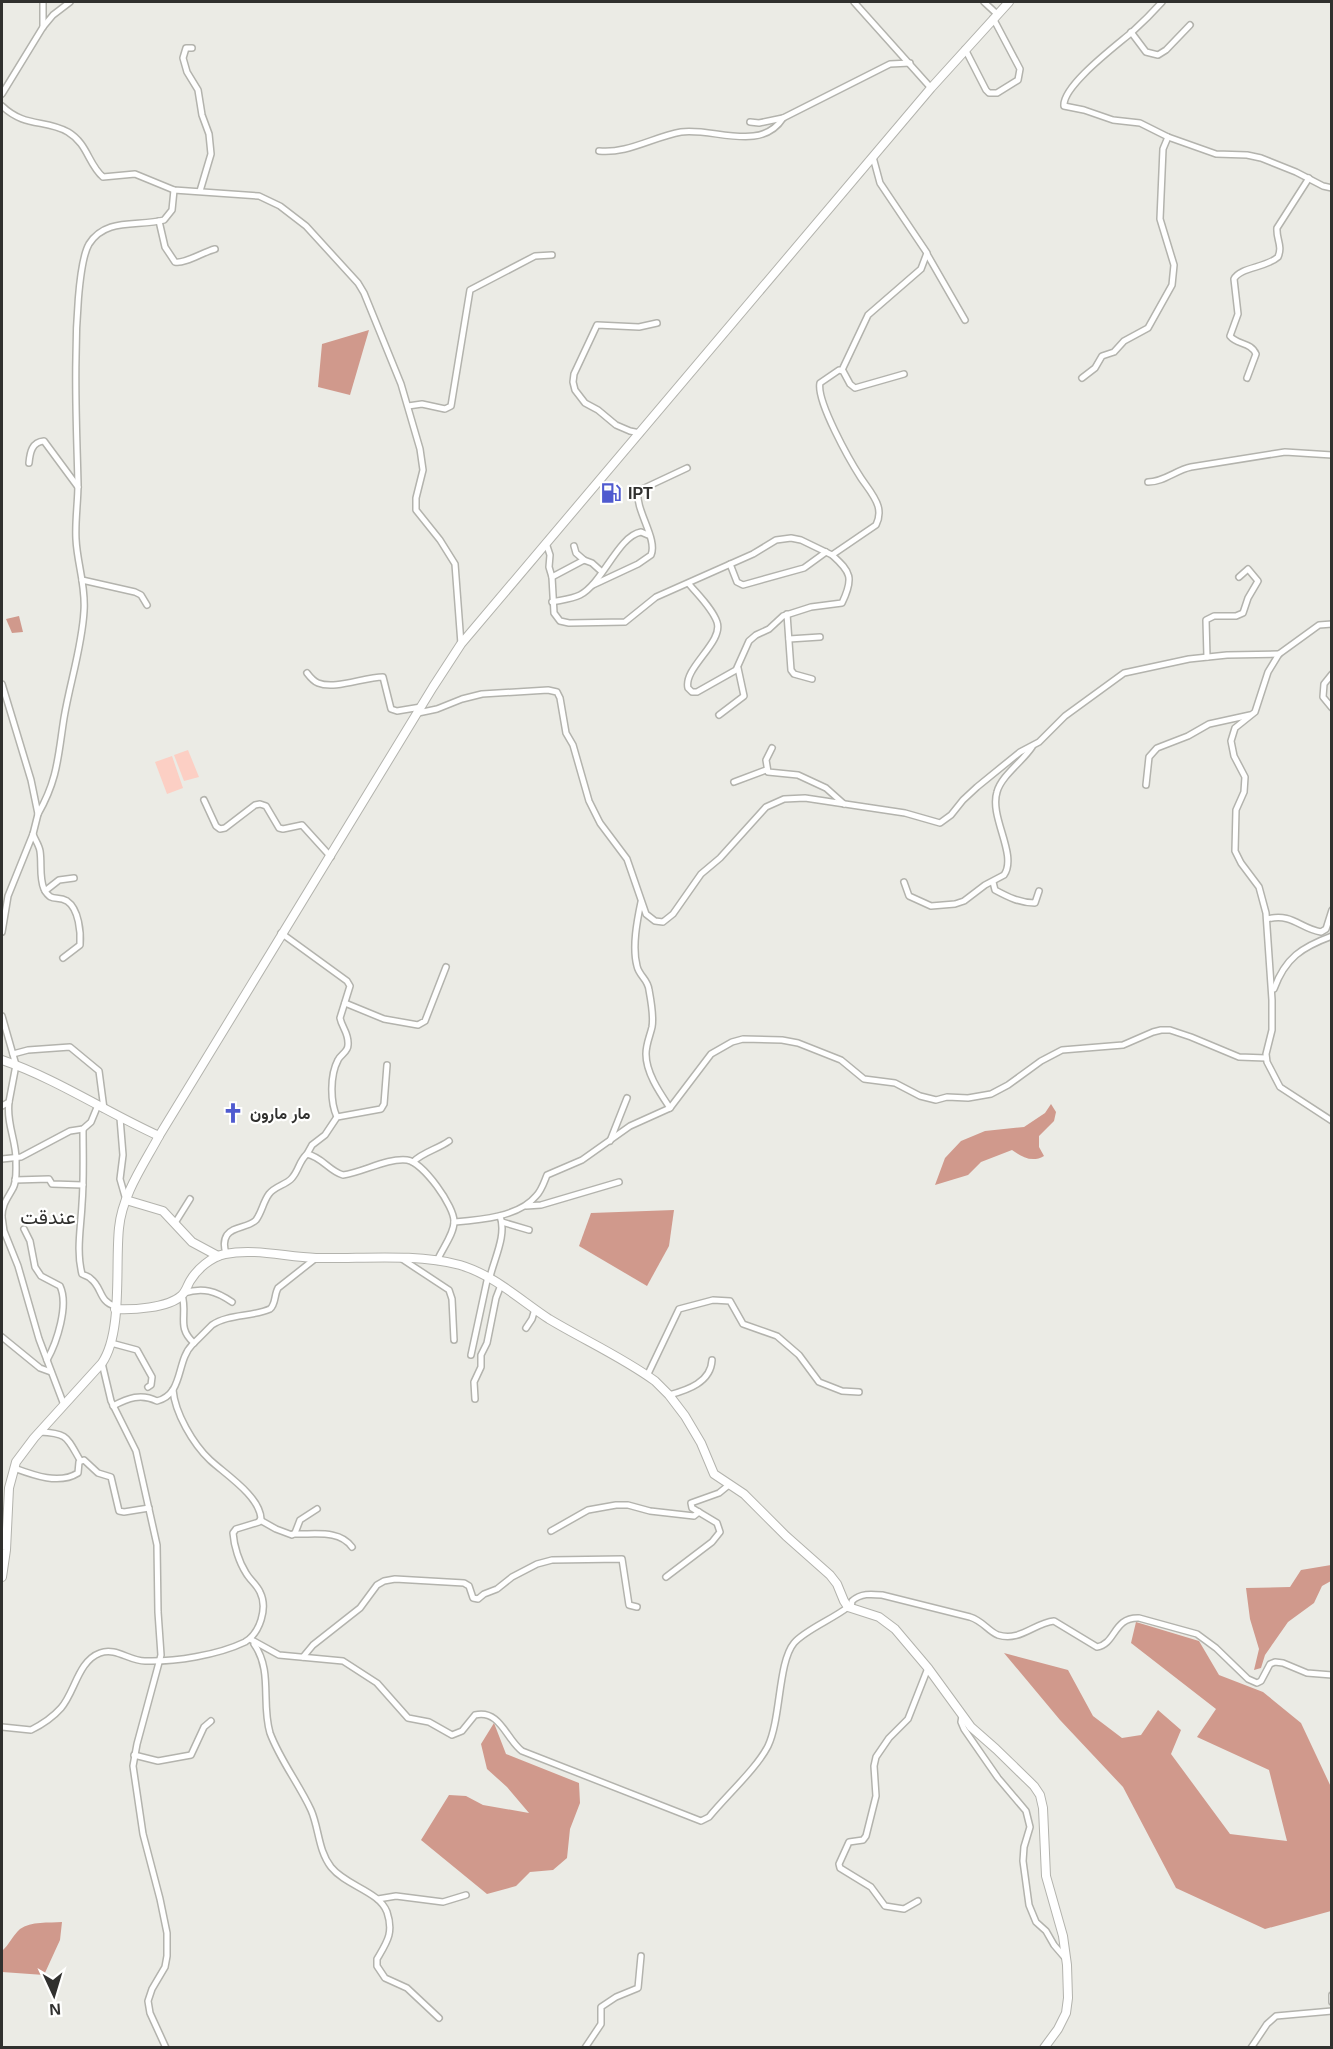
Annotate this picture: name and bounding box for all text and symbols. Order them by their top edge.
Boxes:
fuel station icon: IPT [599,481,623,505]
place label: IPT [628,485,653,502]
church icon: مار مارون [221,1101,245,1125]
place label: مار مارون [250,1105,311,1124]
district label: عندقت [20,1206,76,1228]
north arrow [24,1965,84,2025]
text: N [49,2001,61,2018]

